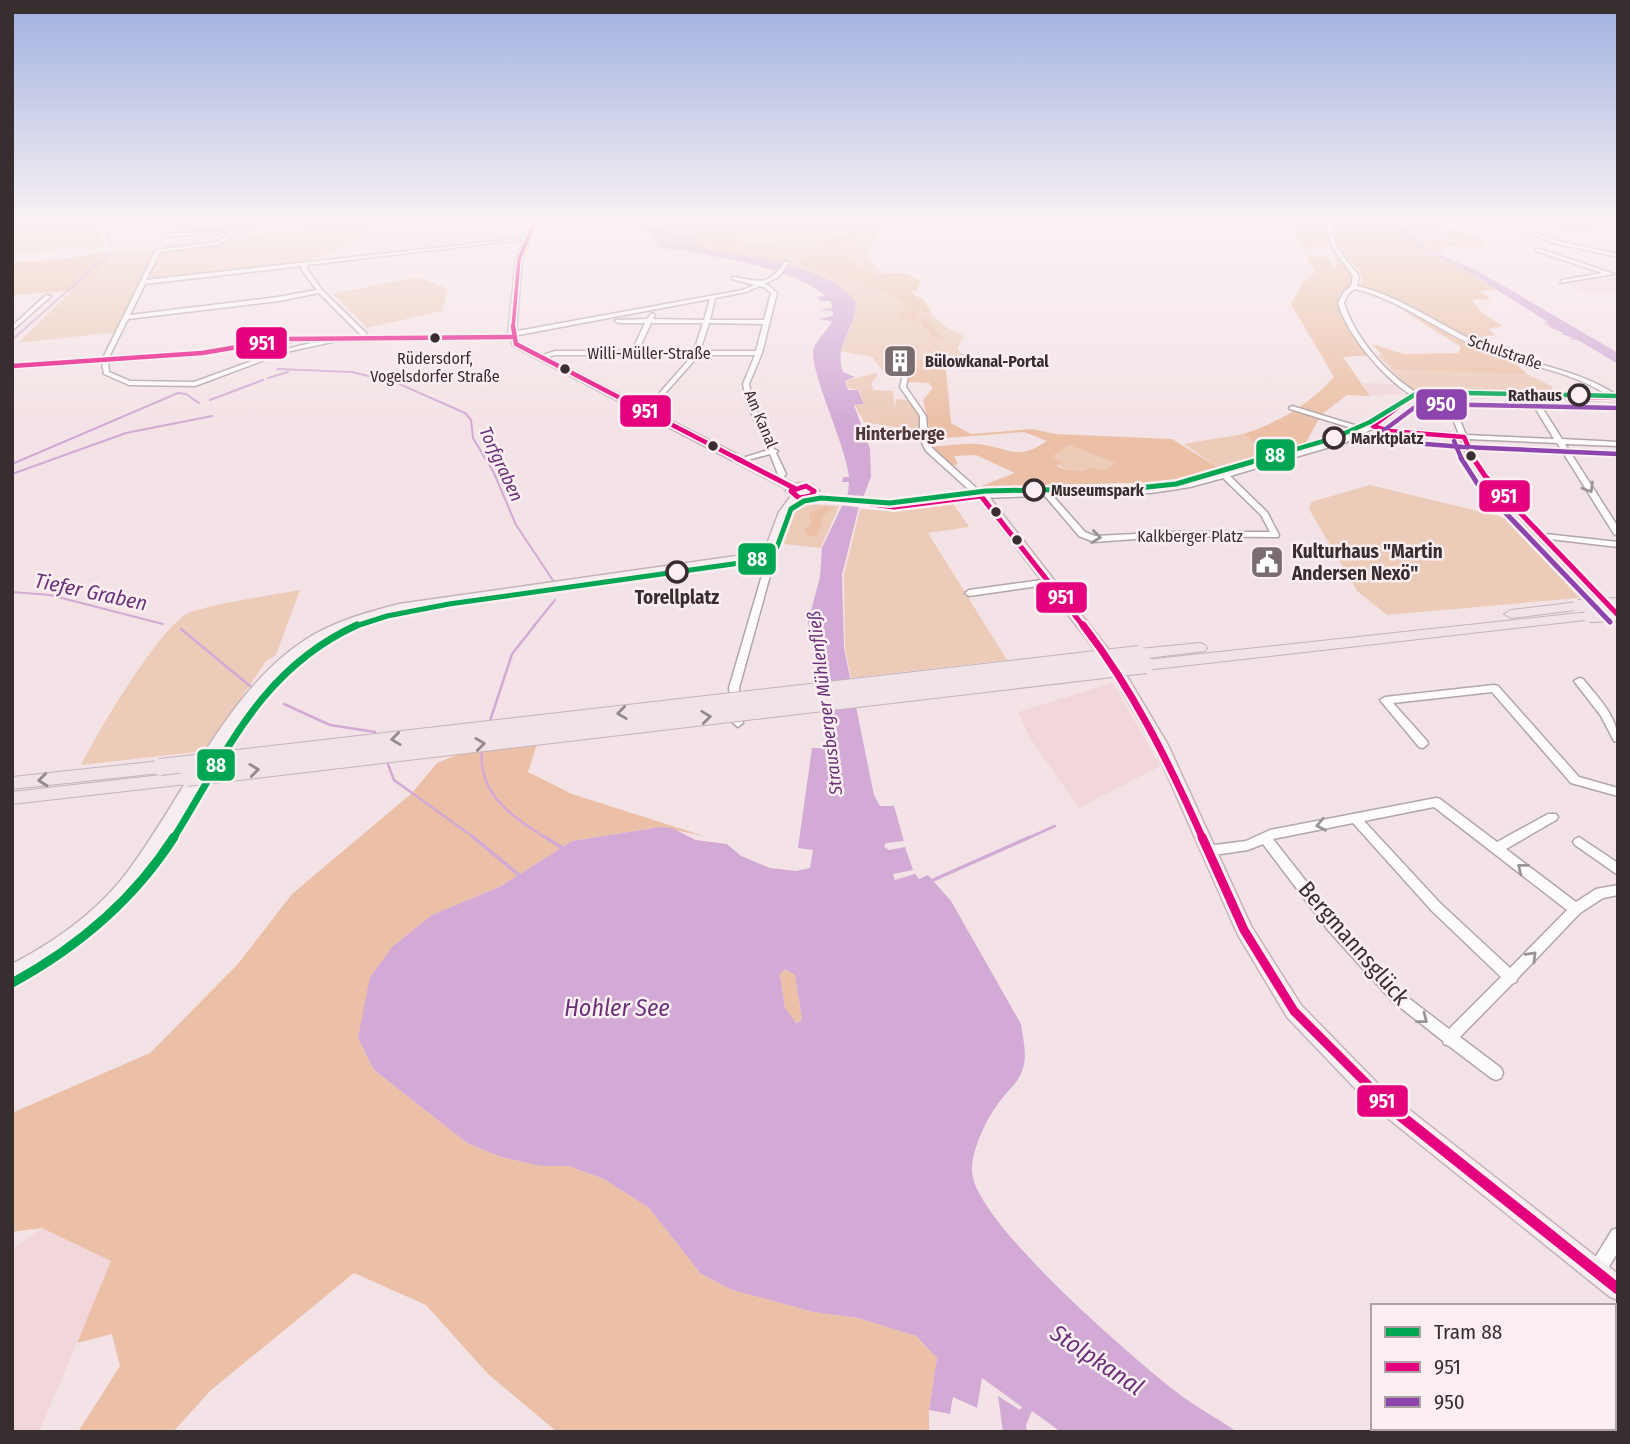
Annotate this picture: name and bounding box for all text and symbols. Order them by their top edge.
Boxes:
line badge: 951 [235,326,288,360]
street label: Schulstraße [1465,330,1545,374]
marker: Rüdersdorf, Vogelsdorfer Straße [428,331,442,345]
text: 951 [249,332,275,355]
building icon: Bülowkanal-Portal [881,342,919,380]
street label: Willi-Müller-Straße [587,344,711,363]
place label: Rüdersdorf, Vogelsdorfer Straße [370,349,500,386]
place label: Bülowkanal-Portal [925,352,1049,371]
unlabelled marker [558,362,572,376]
marker: Rathaus [1568,384,1590,406]
place label: Rathaus [1508,386,1562,405]
street label: Am Kanal [740,387,782,451]
line badge: 950 [1415,388,1468,421]
text: 950 [1426,393,1456,416]
line badge: 951 [619,394,672,428]
text: 951 [632,400,658,423]
water label: Torfgraben [474,423,528,505]
district label: Hinterberge [855,423,945,445]
marker: Marktplatz [1323,427,1345,449]
place label: Marktplatz [1351,429,1424,448]
line badge: 88 [1255,438,1296,472]
unlabelled marker [706,439,720,453]
text: 88 [1265,444,1285,467]
unlabelled marker [1464,449,1478,463]
marker: Museumspark [1023,479,1045,501]
line badge: 951 [1478,479,1531,513]
one-way arrow [1581,480,1594,493]
place label: Museumspark [1051,481,1145,500]
text: 951 [1491,485,1517,508]
unlabelled marker [989,505,1003,519]
street label: Kalkberger Platz [1137,527,1243,546]
one-way arrow [1091,529,1102,544]
unlabelled marker [1010,533,1024,547]
place label: Kulturhaus "Martin Andersen Nexö" [1291,540,1443,585]
line badge: 88 [737,542,777,576]
public building icon: Kulturhaus "Martin Andersen Nexö" [1248,543,1286,581]
text: 88 [747,548,767,571]
marker: Torellplatz [666,561,688,583]
water label: Tiefer Graben [32,567,150,617]
line badge: 951 [1035,581,1088,614]
place label: Torellplatz [635,586,719,609]
text: 951 [1048,586,1074,609]
water label: Strausberger Mühlenfließ [803,610,847,797]
one-way arrow [616,706,628,721]
one-way arrow [700,709,712,724]
one-way arrow [390,732,402,747]
one-way arrow [474,736,486,751]
line badge: 88 [196,748,236,782]
text: 88 [206,754,226,777]
one-way arrow [249,763,260,778]
one-way arrow [37,772,49,787]
one-way arrow [1315,817,1327,832]
one-way arrow [1517,863,1530,876]
street label: Bergmannsglück [1293,875,1416,1011]
one-way arrow [1523,951,1536,964]
water label: Hohler See [564,994,670,1022]
one-way arrow [1416,1010,1428,1023]
line badge: 951 [1356,1084,1409,1118]
text: 951 [1369,1090,1395,1113]
legend [1371,1304,1616,1430]
water label: Stolpkanal [1044,1318,1149,1401]
text: Tram 88 [1434,1319,1502,1345]
text: 951 [1434,1354,1461,1380]
text: 950 [1434,1389,1465,1415]

